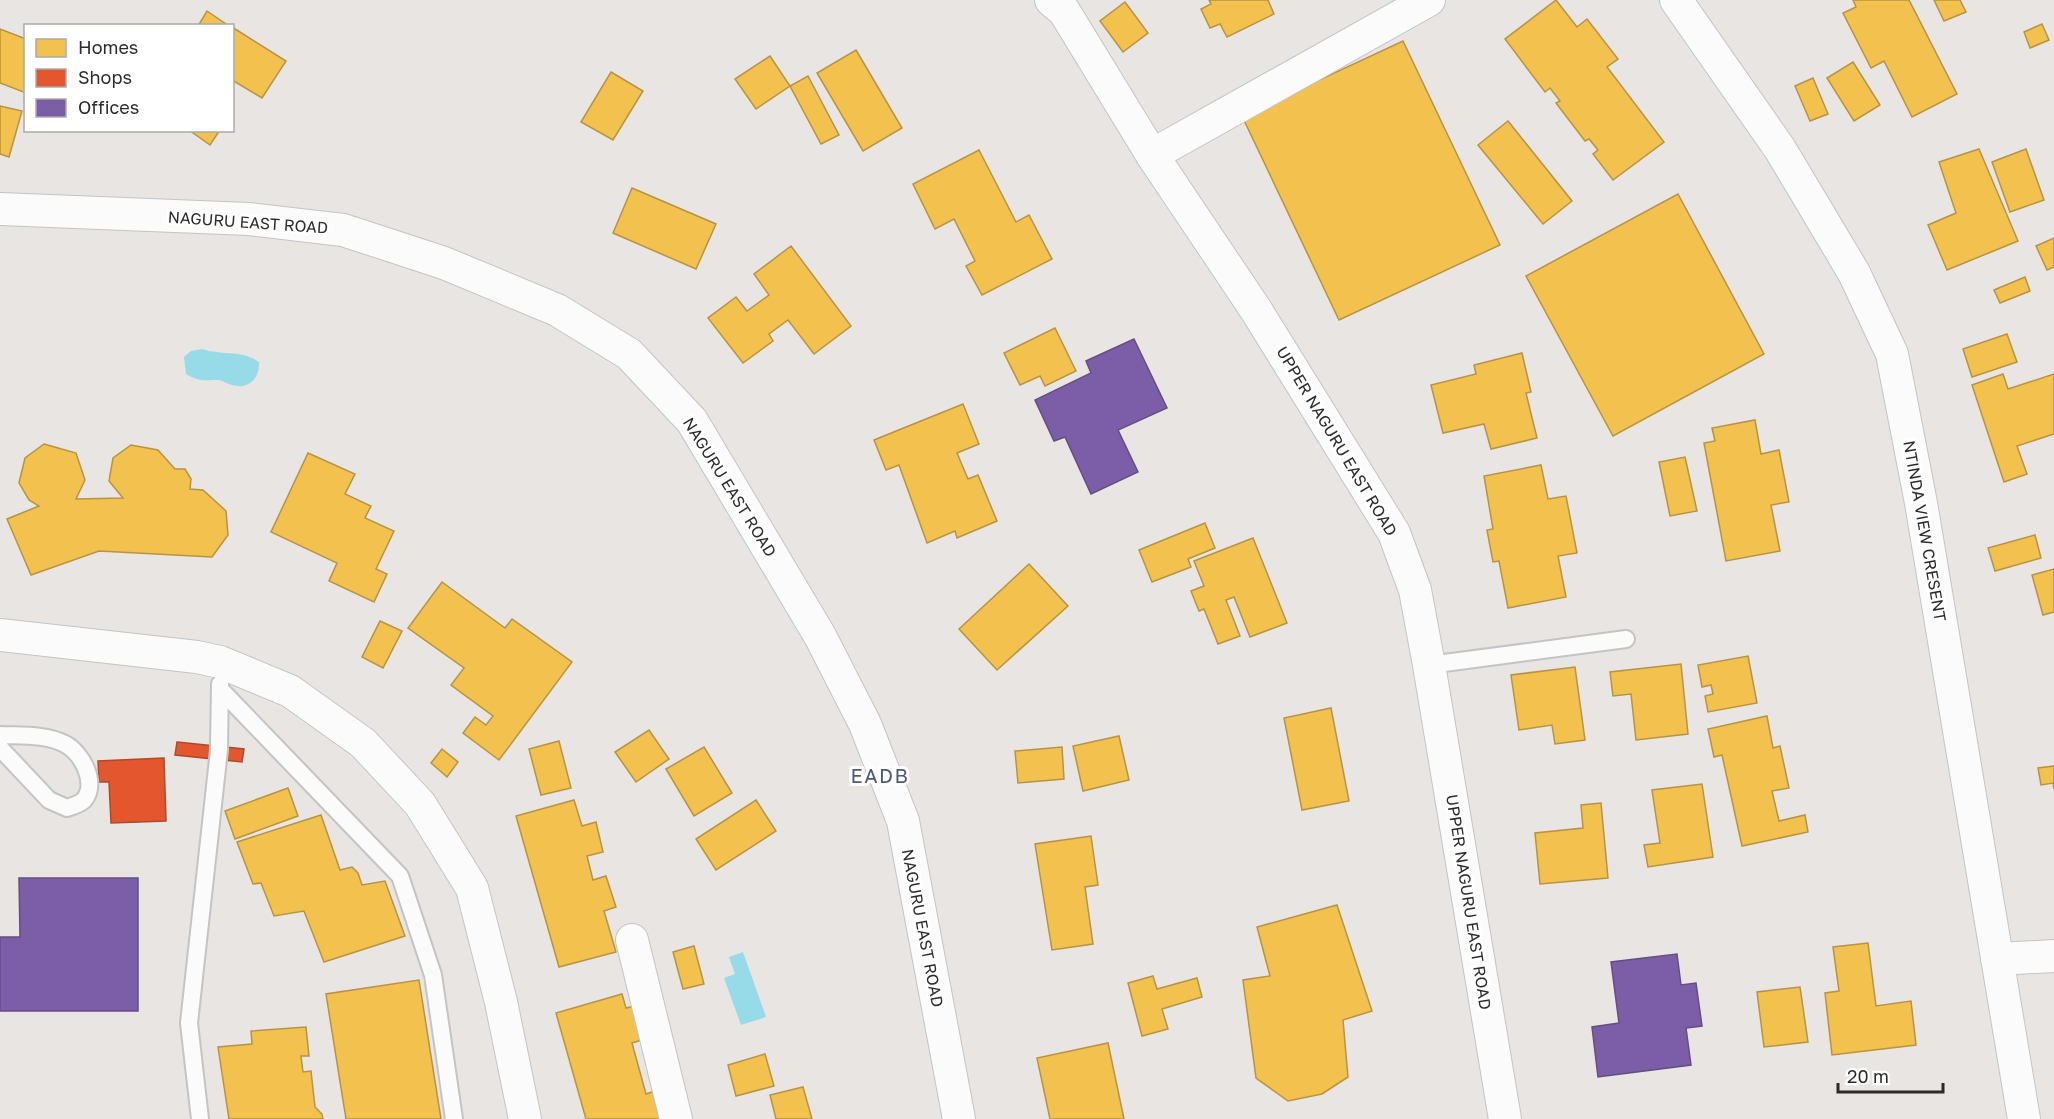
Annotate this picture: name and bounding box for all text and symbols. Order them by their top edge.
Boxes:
legend [24,24,234,132]
text: Homes [78,36,138,58]
text: Shops [78,66,132,88]
text: Offices [78,96,139,118]
street label: NAGURU EAST ROAD [167,206,329,238]
street label: UPPER NAGURU EAST ROAD [1272,342,1402,540]
street label: NAGURU EAST ROAD [679,414,781,560]
street label: NTINDA VIEW CRESENT [1899,439,1951,623]
district label: EADB [851,763,910,787]
street label: UPPER NAGURU EAST ROAD [1442,793,1496,1011]
street label: NAGURU EAST ROAD [898,847,948,1009]
scale bar [1838,1056,1943,1094]
text: 20 m [1847,1065,1889,1087]

